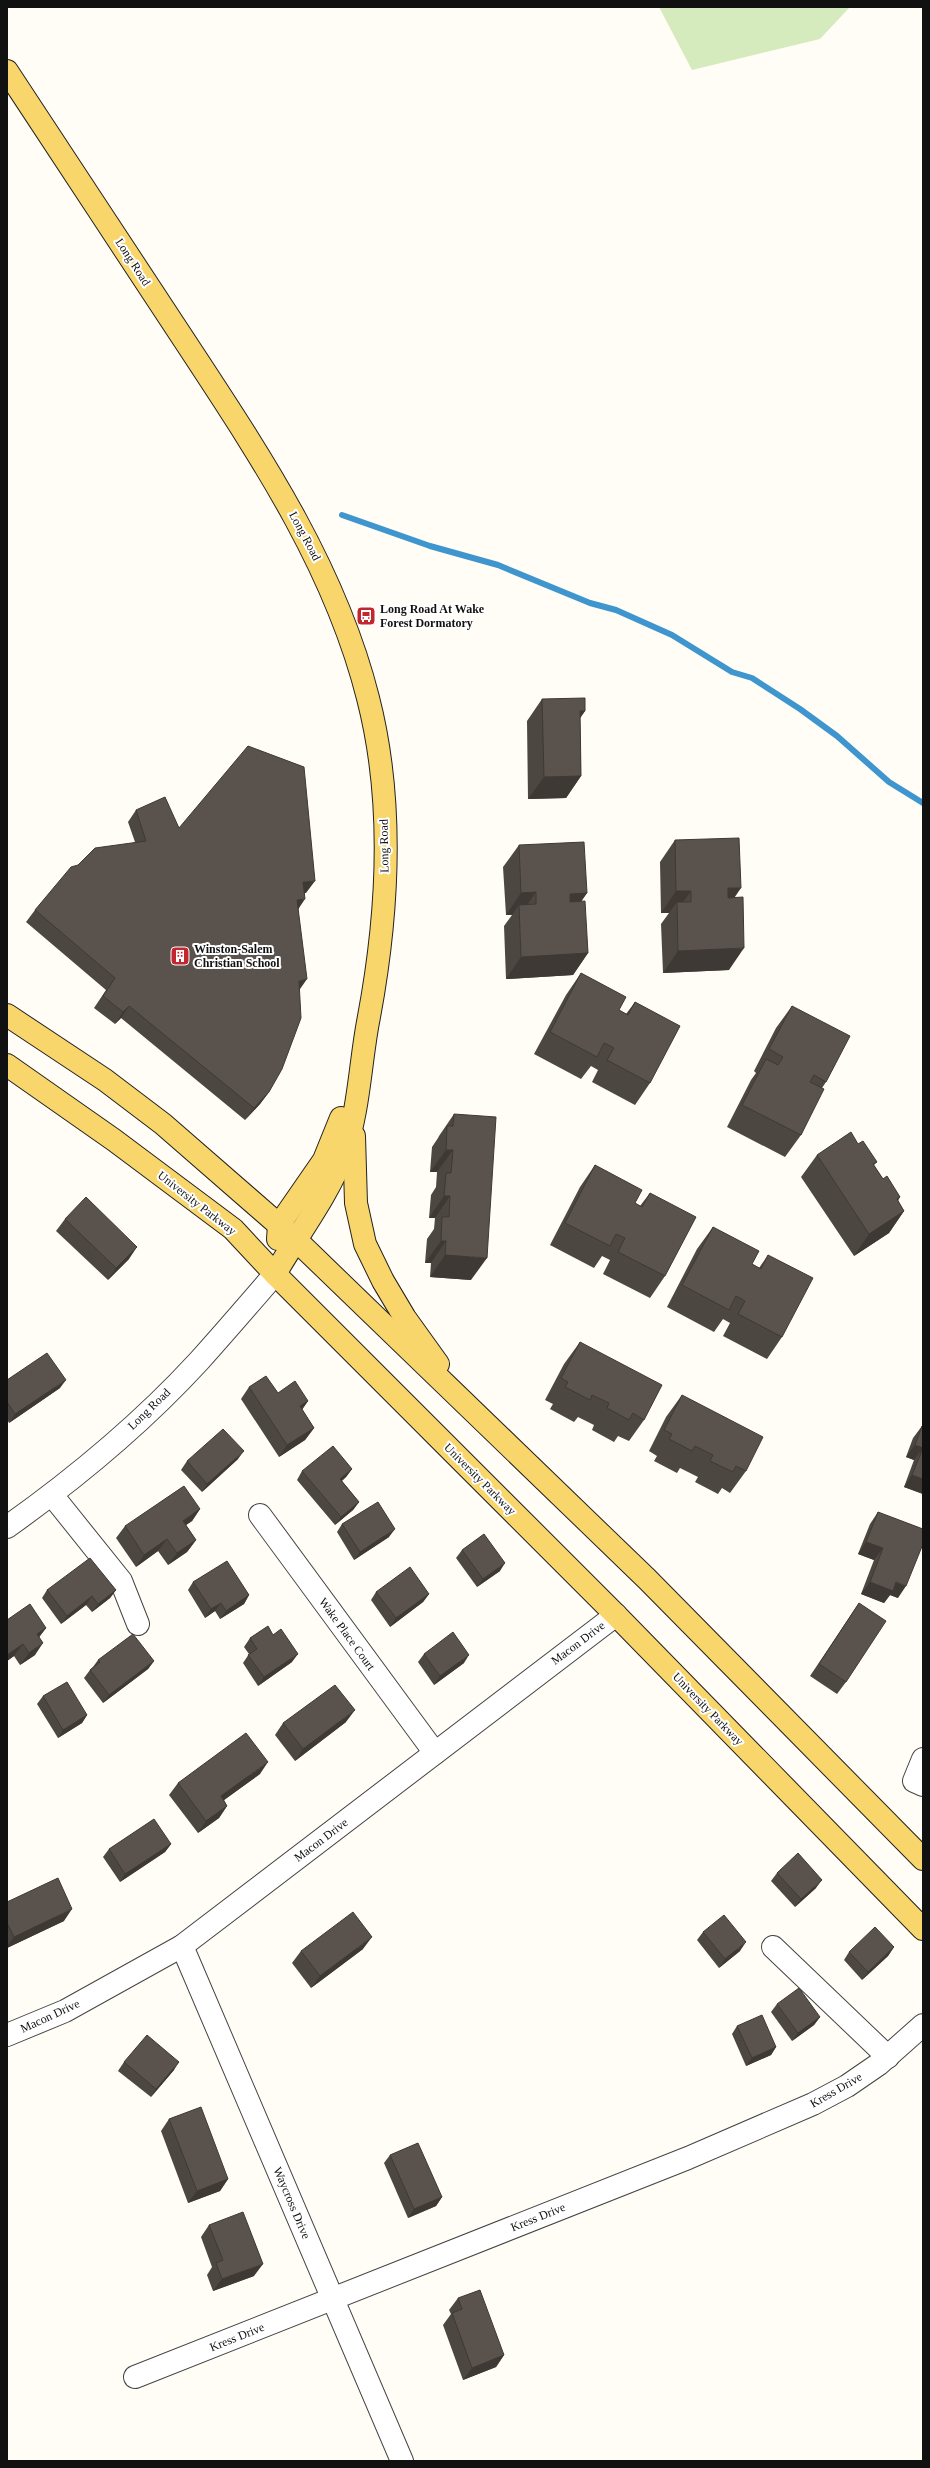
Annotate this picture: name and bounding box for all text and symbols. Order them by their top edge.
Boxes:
street label: Long Road [113,236,153,288]
street label: Long Road [286,509,324,563]
place label: Long Road At Wake Forest Dormatory [380,602,485,630]
bus stop icon: Long Road At Wake Forest Dormatory [355,605,377,627]
street label: Long Road [377,819,391,873]
place label: Winston-Salem Christian School [194,942,280,970]
building icon: Winston-Salem Christian School [169,945,191,967]
street label: University Parkway [155,1168,239,1238]
street label: Long Road [125,1385,173,1433]
street label: University Parkway [441,1440,519,1518]
street label: Wake Place Court [316,1595,378,1674]
street label: Macon Drive [548,1618,608,1668]
street label: University Parkway [670,1670,746,1748]
street label: Macon Drive [291,1815,351,1865]
street label: Macon Drive [18,1996,82,2036]
street label: Kress Drive [808,2070,864,2110]
street label: Waycross Drive [271,2165,313,2241]
street label: Kress Drive [509,2200,567,2234]
street label: Kress Drive [208,2320,266,2354]

